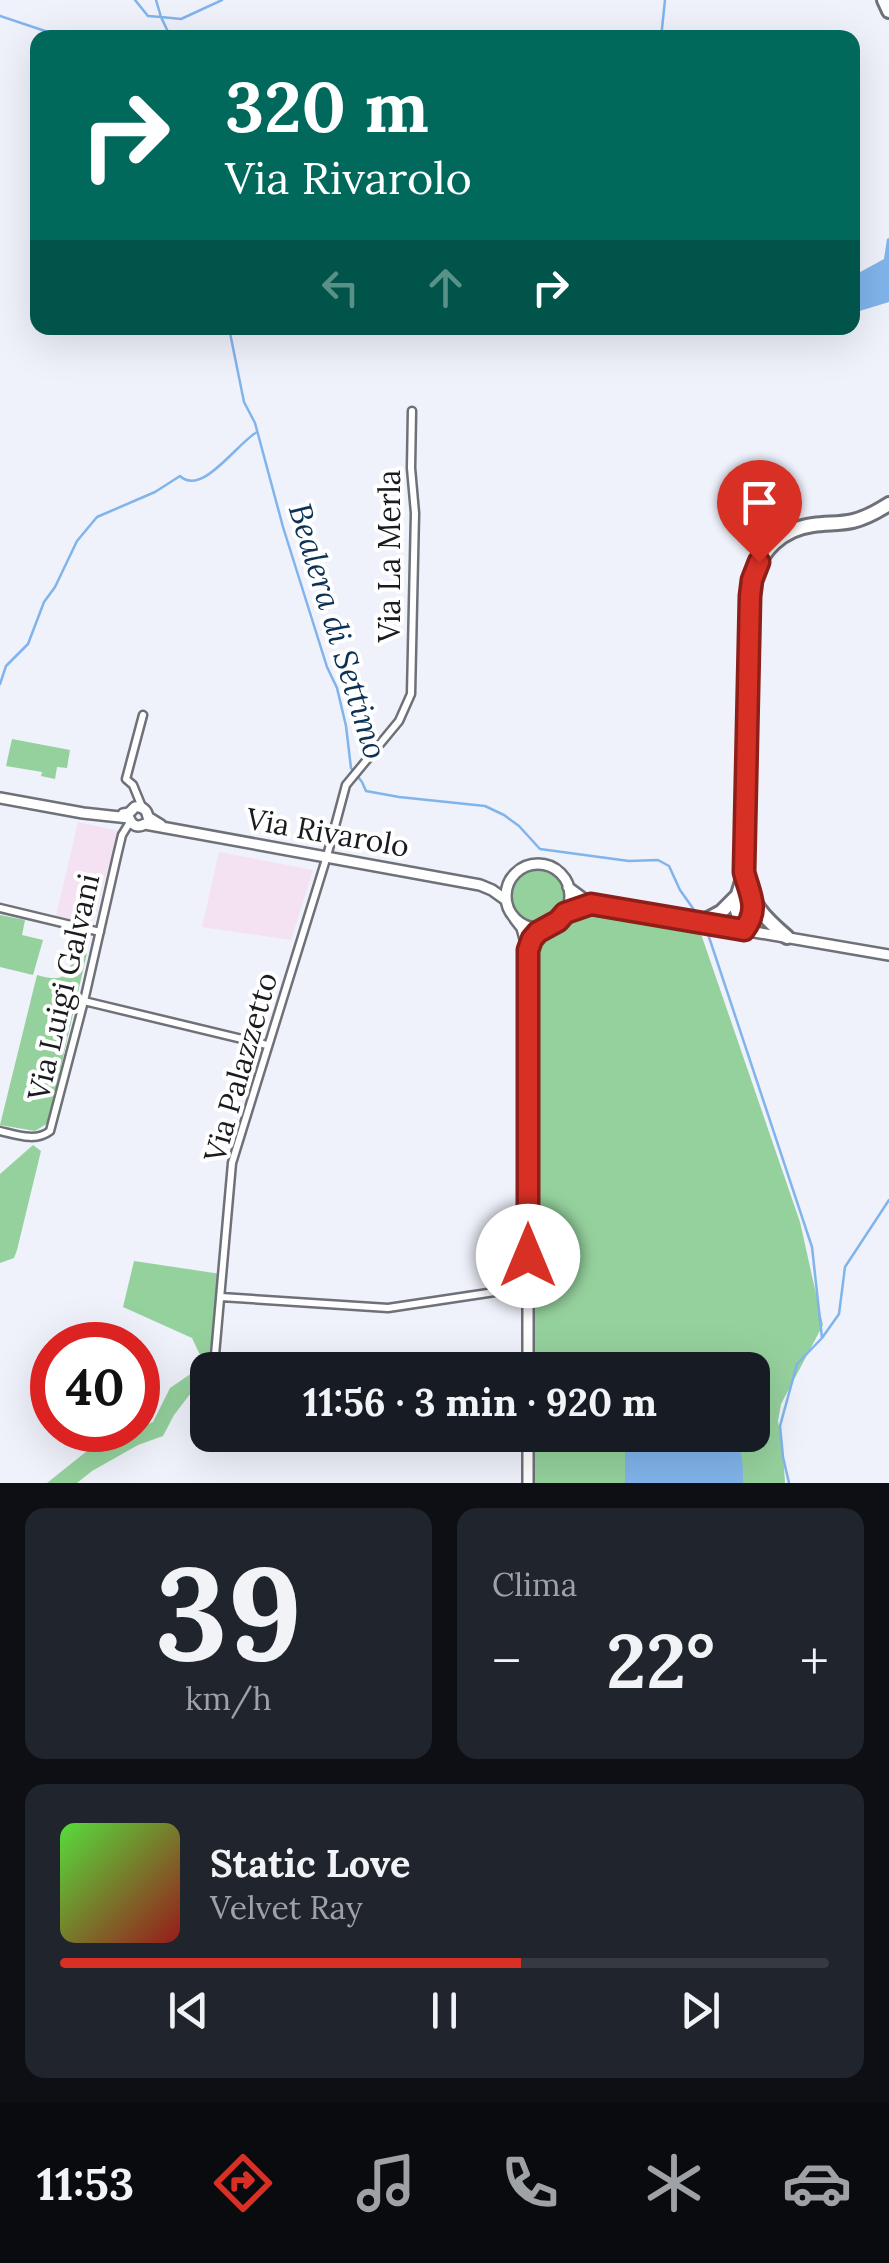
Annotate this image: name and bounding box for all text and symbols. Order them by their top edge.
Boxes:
text: 320 m [225,62,429,151]
icon: right [60,70,190,200]
text: Via Rivarolo [225,149,472,206]
icon: left [313,260,368,315]
icon: ahead [418,260,473,315]
icon: right [523,260,578,315]
pin [717,460,802,563]
street label: Via La Merla [370,470,408,643]
icon: arrive [732,475,787,530]
water label: Bealera di Settimo [280,498,396,764]
street label: Via Rivarolo [243,799,412,865]
street label: Via Luigi Galvani [18,870,109,1105]
street label: Via Palazzetto [195,968,285,1167]
position arrow [476,1204,580,1308]
speed limit sign: 40 [30,1322,160,1452]
text: 11:56 · 3 min · 920 m [303,1378,657,1426]
text: 39 [155,1529,302,1696]
text: Clima [492,1564,577,1605]
text: 22° [606,1613,715,1709]
text: − [492,1626,521,1696]
text: + [800,1626,829,1696]
text: km/h [185,1678,272,1719]
text: Static Love [210,1839,410,1887]
text: Velvet Ray [210,1887,363,1928]
icon: previous [161,1983,216,2038]
icon: pause [417,1983,472,2038]
icon: next [673,1983,728,2038]
icon: directions [208,2148,278,2218]
icon: music [351,2148,421,2218]
icon: phone [495,2148,565,2218]
icon: climate [639,2148,709,2218]
icon: car [782,2148,852,2218]
text: 11:53 [37,2155,134,2212]

